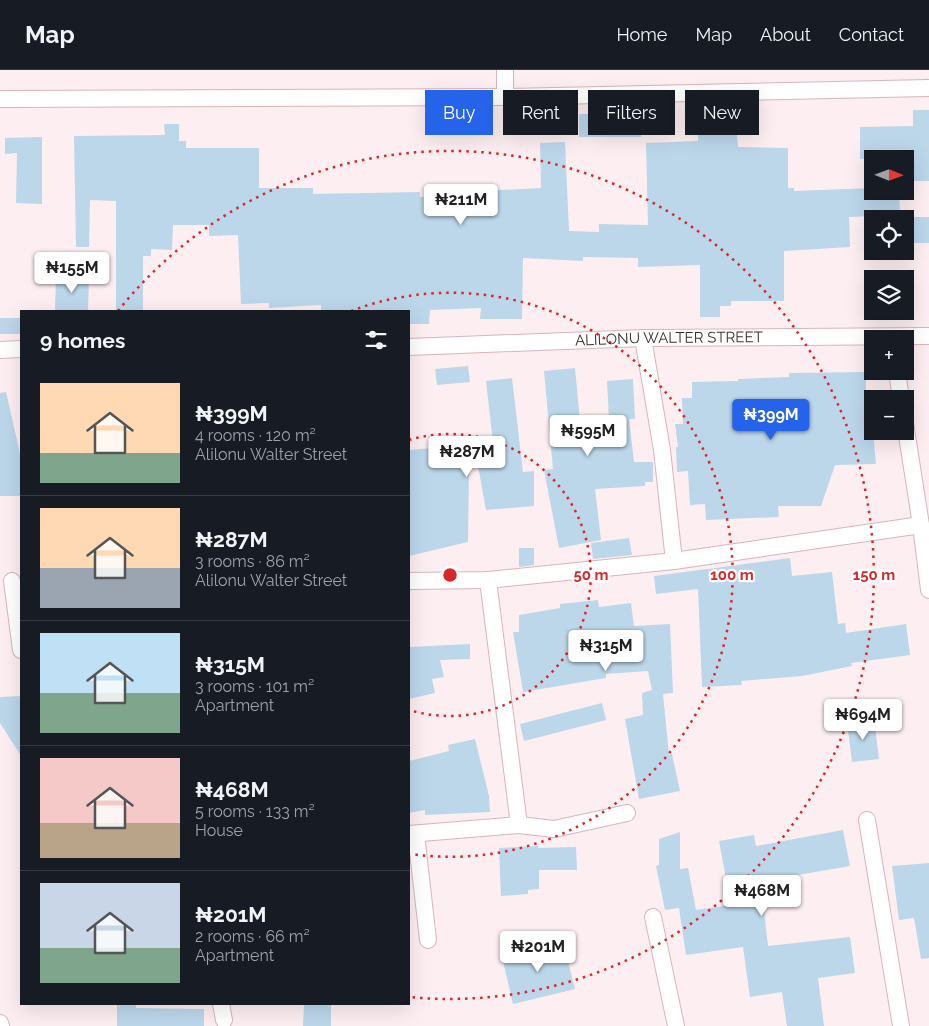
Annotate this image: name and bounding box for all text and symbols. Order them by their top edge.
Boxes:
text: Map [25,20,75,49]
text: Home [616,24,667,45]
text: Map [695,24,732,45]
text: About [760,24,811,45]
text: Contact [839,24,904,45]
chip: Buy [425,90,493,135]
chip: Rent [503,90,578,135]
chip: Filters [588,90,675,135]
chip: New [685,90,759,135]
north arrow [864,150,914,200]
map controls [864,150,914,440]
pin: ₦211M [426,184,496,226]
text: ₦211M [435,190,487,209]
button: locate [864,210,914,260]
pin: ₦155M [37,252,107,294]
text: ₦155M [45,258,99,277]
button: layers [864,270,914,320]
icon: filters [362,326,390,354]
text: 9 homes [40,328,125,353]
street label: ALILONU WALTER STREET [575,328,763,350]
button: + [864,330,914,380]
button: − [864,390,914,440]
pin: ₦399M [736,398,806,441]
text: ₦399M [195,401,268,426]
icon: home [80,403,140,463]
text: ₦399M [743,405,799,424]
pin: ₦595M [553,414,623,457]
text: ₦595M [561,421,615,440]
text: 4 rooms · 120 m² [195,426,316,445]
pin: ₦287M [432,436,502,478]
text: ₦287M [439,442,495,461]
text: Alilonu Walter Street [195,445,347,464]
text: ₦287M [195,527,268,552]
icon: home [80,528,140,588]
text: 3 rooms · 86 m² [195,552,310,571]
centre of rings [441,566,459,584]
text: 50 m [573,566,609,584]
text: 100 m [710,566,754,584]
text: 150 m [853,566,895,584]
text: Alilonu Walter Street [195,571,347,590]
pin: ₦315M [571,630,641,672]
text: ₦315M [579,636,633,655]
text: ₦315M [195,652,265,677]
icon: home [80,653,140,713]
text: 3 rooms · 101 m² [195,677,314,696]
text: Apartment [195,696,274,715]
pin: ₦694M [828,698,898,741]
text: ₦694M [835,705,891,724]
text: ₦468M [195,777,269,802]
icon: home [80,778,140,838]
text: 5 rooms · 133 m² [195,802,315,821]
text: House [195,821,243,840]
pin: ₦468M [727,874,797,917]
text: ₦468M [734,881,790,900]
text: ₦201M [195,902,266,927]
icon: home [80,903,140,963]
text: 2 rooms · 66 m² [195,927,310,946]
pin: ₦201M [503,930,573,973]
text: ₦201M [511,937,565,956]
text: Apartment [195,946,274,965]

